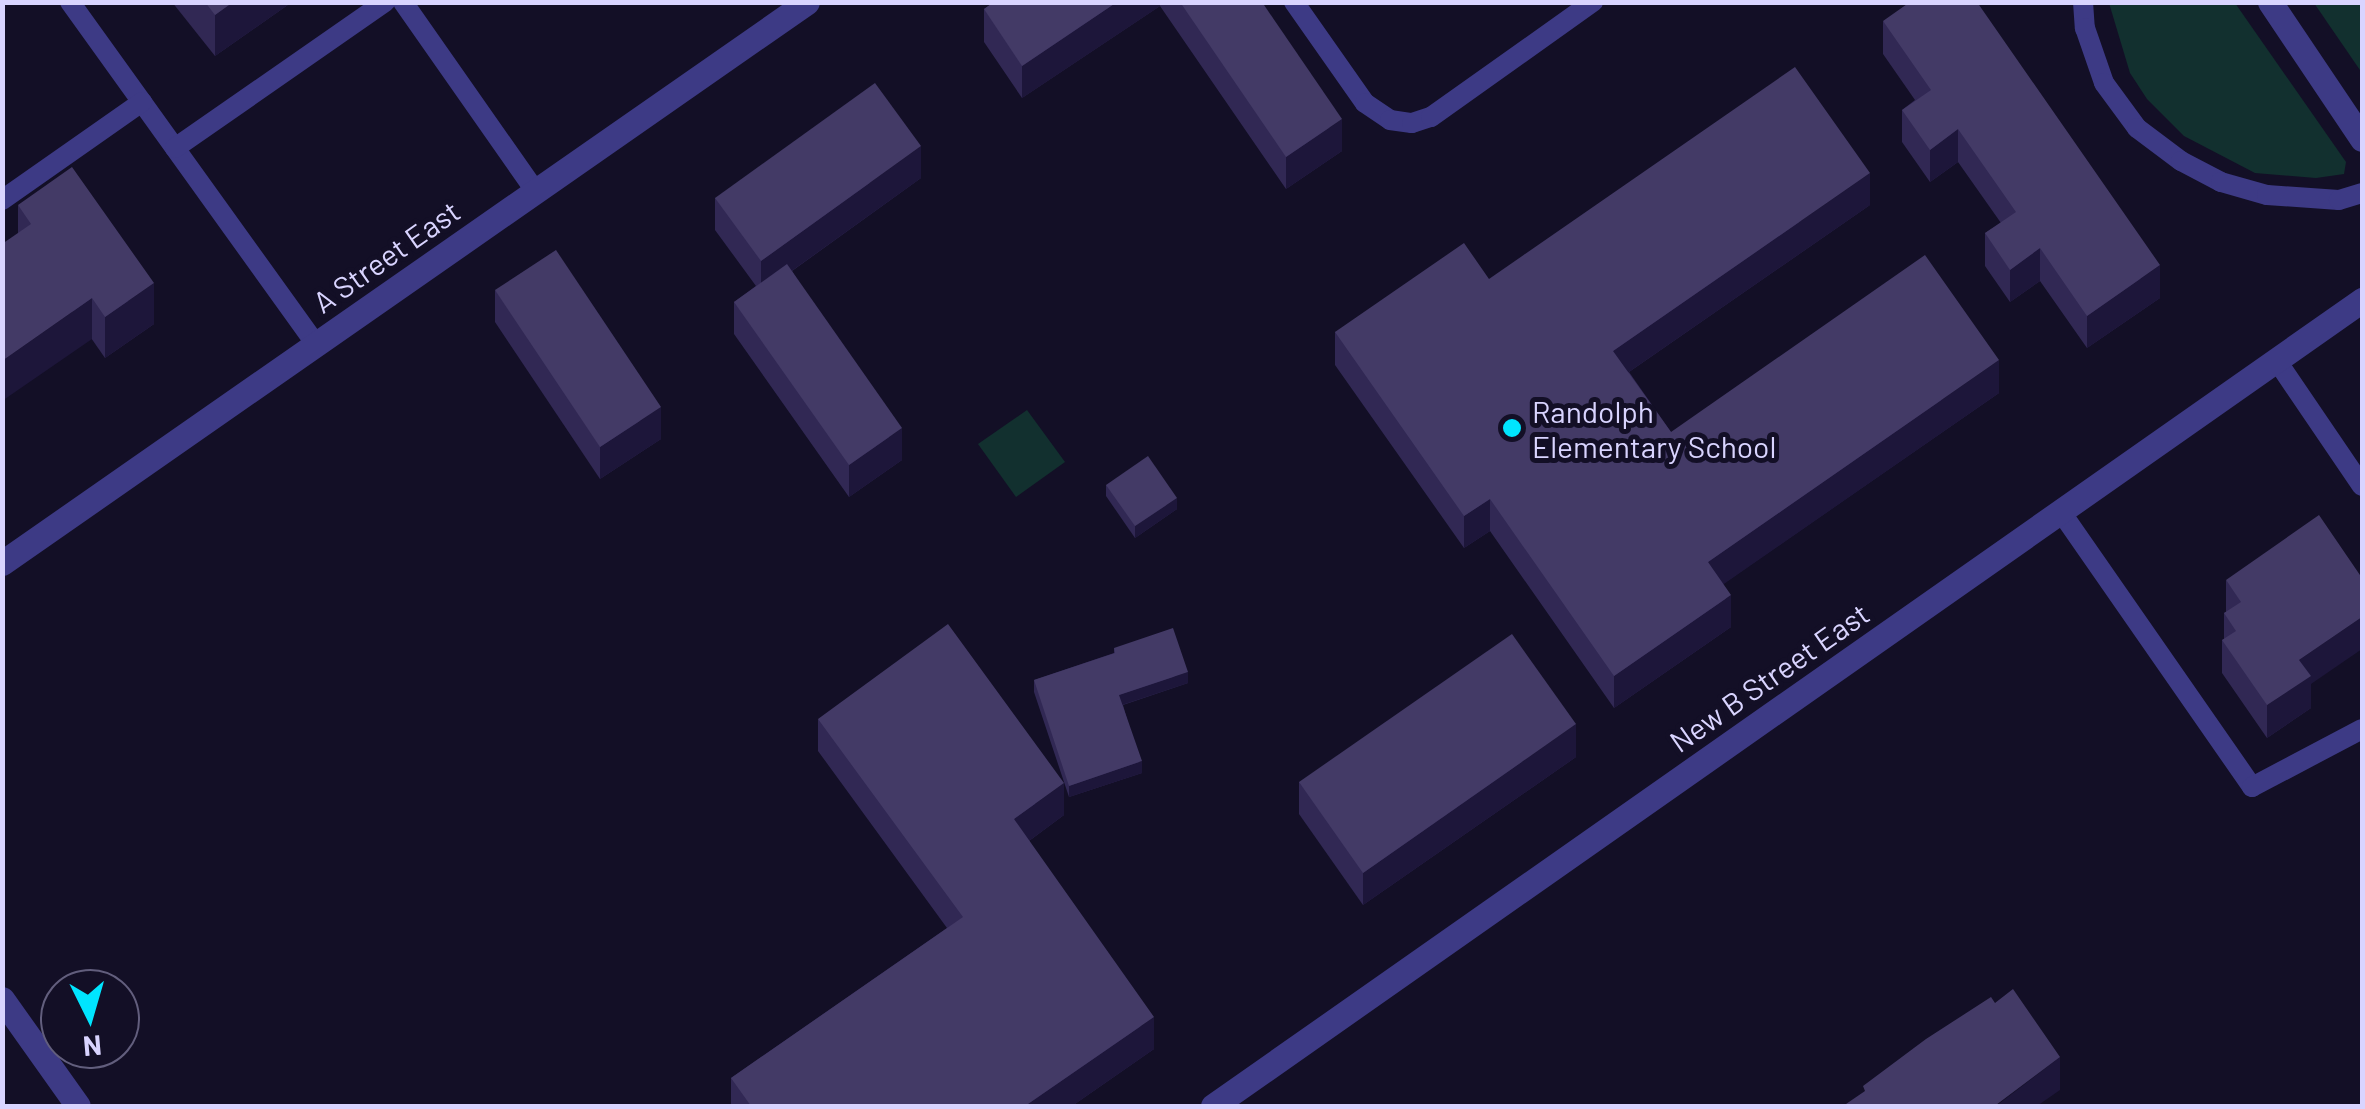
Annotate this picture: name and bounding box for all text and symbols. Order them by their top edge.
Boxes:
street label: A Street East [306,192,466,320]
place label: Randolph Elementary School [1532,393,1776,464]
marker: Randolph Elementary School [1501,417,1523,439]
street label: New B Street East [1662,595,1876,759]
north arrow [40,969,140,1069]
text: N [82,1029,103,1065]

